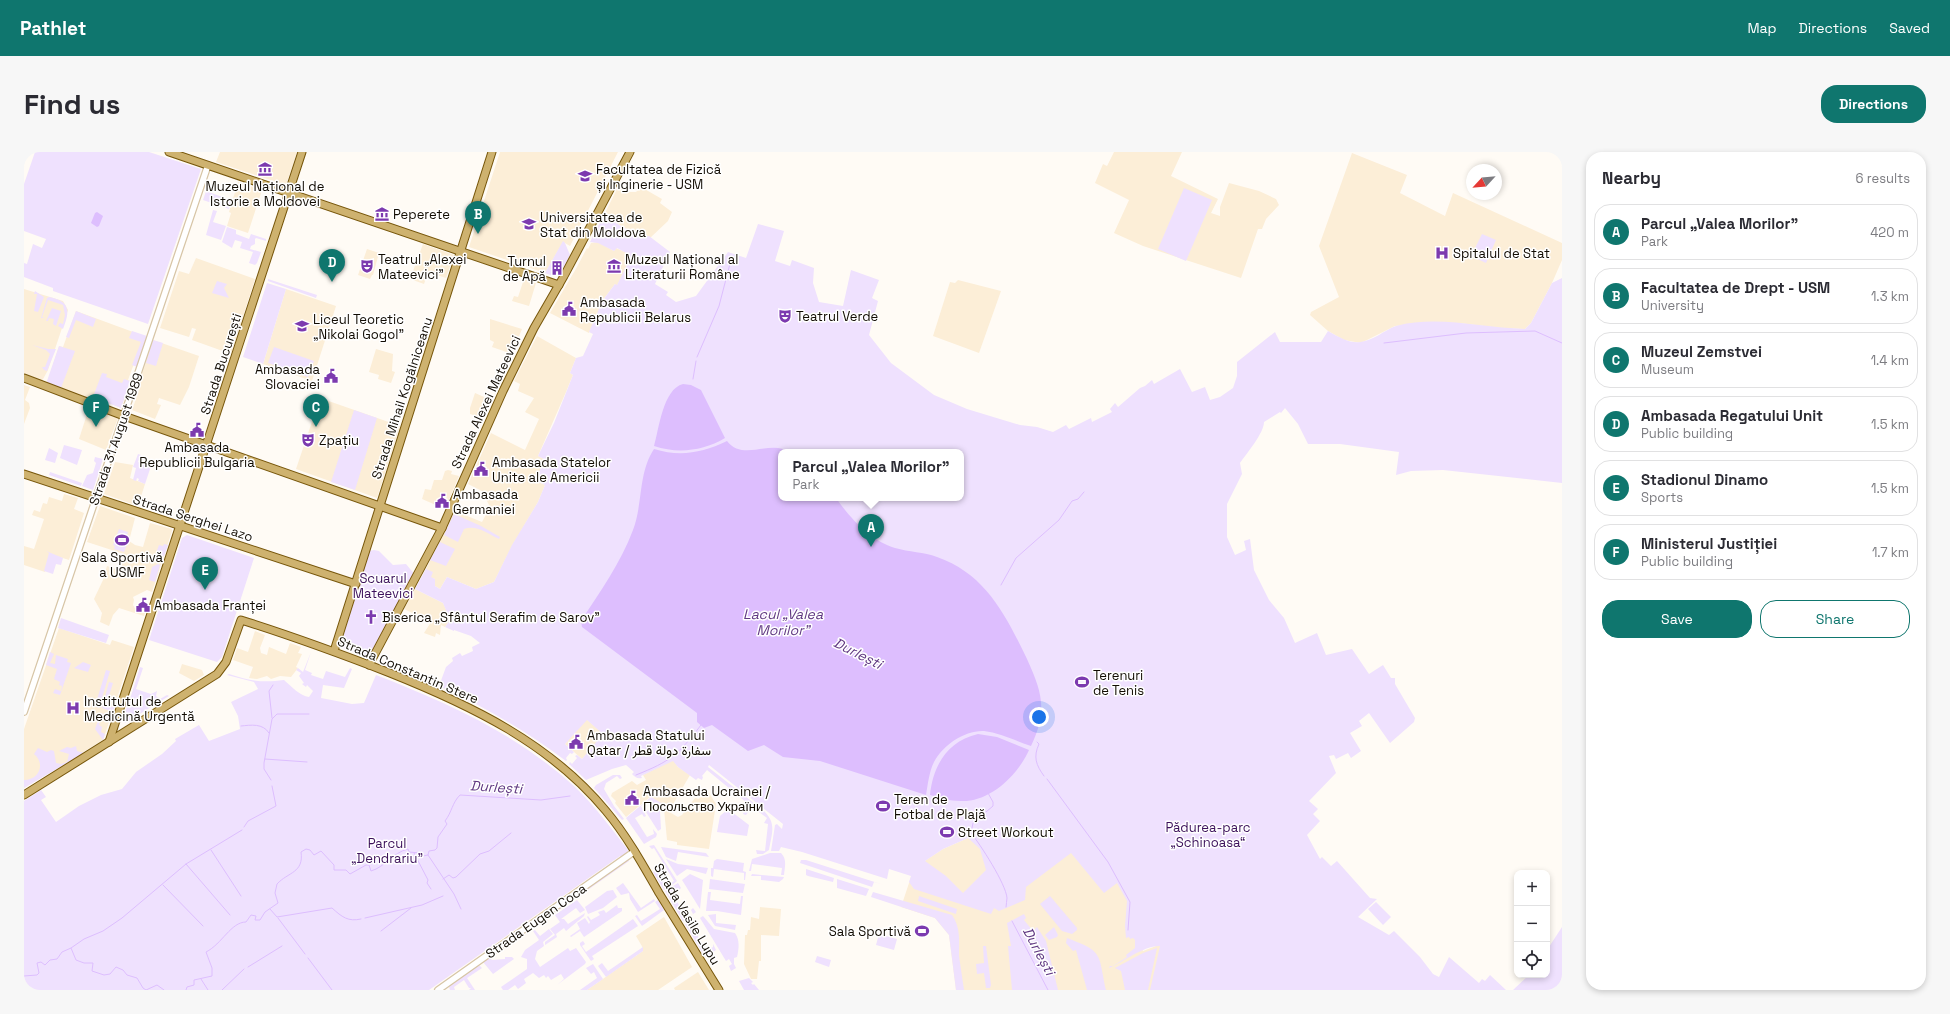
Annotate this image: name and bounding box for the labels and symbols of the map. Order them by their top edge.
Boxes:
museum icon: Muzeul Național de Istorie a Moldovei [257,161,273,177]
place label: Facultatea de Fizică și Inginerie - USM [596,161,722,193]
north arrow [1466,164,1502,200]
school or university icon: Facultatea de Fizică și Inginerie - USM [577,168,593,184]
place label: Muzeul Național de Istorie a Moldovei [206,178,324,210]
pin: B [465,201,491,234]
museum icon: Peperete [374,206,390,222]
place label: Peperete [393,206,450,223]
place label: Universitatea de Stat din Moldova [540,209,647,241]
school or university icon: Universitatea de Stat din Moldova [521,216,537,232]
hospital icon: Spitalul de Stat [1434,245,1450,261]
place label: Spitalul de Stat [1453,245,1550,262]
pin: D [319,249,345,282]
place label: Teatrul „Alexei Mateevici” [378,251,466,283]
place label: Muzeul Național al Literaturii Române [625,251,740,283]
place label: Turnul de Apă [503,253,547,285]
theatre icon: Teatrul „Alexei Mateevici” [359,258,375,274]
museum icon: Muzeul Național al Literaturii Române [606,258,622,274]
building icon: Turnul de Apă [549,260,565,276]
place label: Ambasada Republicii Belarus [580,294,691,326]
public building icon: Ambasada Republicii Belarus [561,301,577,317]
theatre icon: Teatrul Verde [777,308,793,324]
place label: Teatrul Verde [796,308,878,325]
street label: Strada București [197,311,245,417]
place label: Liceul Teoretic „Nikolai Gogol” [313,311,404,343]
street label: Strada Mihail Kogălniceanu [368,315,436,481]
school or university icon: Liceul Teoretic „Nikolai Gogol” [294,318,310,334]
street label: Strada Alexei Mateevici [448,333,524,471]
place label: Ambasada Slovaciei [255,361,321,393]
public building icon: Ambasada Slovaciei [323,368,339,384]
street label: Strada 31 August 1989 [85,370,147,508]
pin: F [83,394,109,427]
pin: C [303,394,329,427]
public building icon: Ambasada Republicii Bulgaria [189,422,205,438]
theatre icon: Zpațiu [300,432,316,448]
place label: Zpațiu [319,432,359,449]
place label: Ambasada Republicii Bulgaria [139,439,255,471]
place label: Ambasada Statelor Unite ale Americii [492,454,611,486]
public building icon: Ambasada Statelor Unite ale Americii [473,461,489,477]
place label: Ambasada Germaniei [453,486,519,518]
street label: Strada Serghei Lazo [131,491,255,545]
public building icon: Ambasada Germaniei [434,493,450,509]
pin: A [858,514,884,547]
sports icon: Sala Sportivă a USMF [114,532,130,548]
place label: Sala Sportivă a USMF [81,549,164,581]
pin: E [192,557,218,590]
park label: Scuarul Mateevici [353,570,413,602]
public building icon: Ambasada Franței [135,597,151,613]
place label: Ambasada Franței [154,597,266,614]
water label: Lacul „Valea Morilor” [743,605,824,639]
church icon: Biserica „Sfântul Serafim de Sarov” [363,609,379,625]
place label: Biserica „Sfântul Serafim de Sarov” [382,609,600,626]
street label: Strada Constantin Stere [335,633,481,707]
water label: Durlești [831,633,887,674]
place label: Terenuri de Tenis [1093,667,1144,699]
sports icon: Terenuri de Tenis [1074,674,1090,690]
place label: Institutul de Medicină Urgentă [84,693,195,725]
hospital icon: Institutul de Medicină Urgentă [65,700,81,716]
your location [1029,707,1049,727]
place label: Ambasada Statului Qatar / سفارة دولة قطر [587,727,711,759]
public building icon: Ambasada Statului Qatar / سفارة دولة قطر [568,734,584,750]
water label: Durlești [469,776,524,798]
place label: Ambasada Ucrainei / Посольство України [643,783,770,815]
public building icon: Ambasada Ucrainei / Посольство України [624,790,640,806]
place label: Teren de Fotbal de Plajă [894,791,986,823]
sports icon: Teren de Fotbal de Plajă [875,798,891,814]
park label: Pădurea-parc „Schinoasa“ [1165,819,1251,851]
sports icon: Street Workout [939,824,955,840]
place label: Street Workout [958,824,1054,841]
park label: Parcul „Dendrariu” [351,835,423,867]
street label: Strada Vasile Lupu [650,860,724,968]
street label: Strada Eugen Coca [482,880,590,962]
place label: Sala Sportivă [829,923,912,940]
sports icon: Sala Sportivă [914,923,930,939]
water label: Durlești [1019,924,1060,980]

